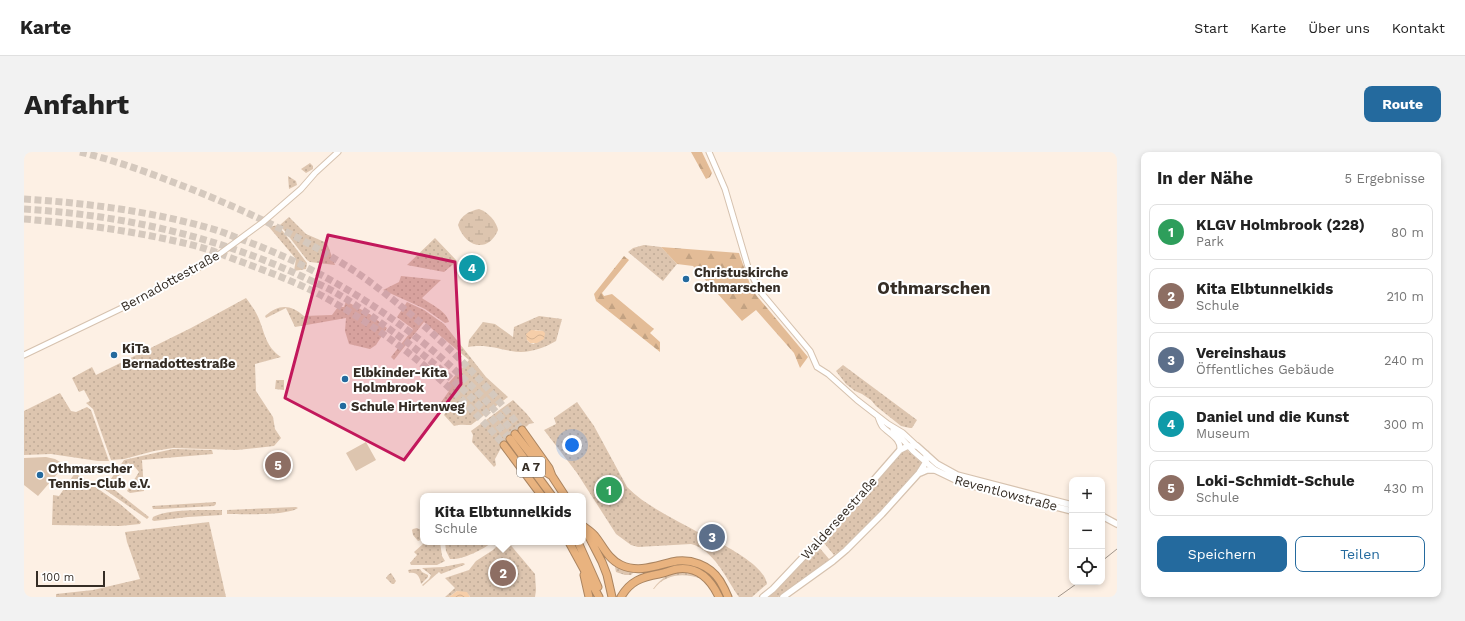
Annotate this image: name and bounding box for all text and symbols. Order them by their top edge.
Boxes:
text: Karte [20,16,71,39]
text: Start [1194,20,1228,36]
text: Karte [1250,20,1286,36]
text: Über uns [1308,20,1370,36]
text: Kontakt [1392,20,1445,36]
button: Route [1364,86,1441,122]
text: Anfahrt [24,88,129,121]
text: In der Nähe [1157,168,1253,188]
text: 5 Ergebnisse [1344,171,1425,186]
text: KLGV Holmbrook (228) [1196,216,1365,234]
text: 1 [1168,225,1174,240]
text: 80 m [1391,225,1424,240]
text: Park [1196,234,1224,249]
street label: Bernadottestraße [118,248,222,314]
pin: 4 [459,253,485,283]
place label: Christuskirche Othmarschen [694,265,789,295]
marker: Christuskirche Othmarschen [681,274,691,284]
district label: Othmarschen [877,278,991,298]
text: Kita Elbtunnelkids [1196,280,1333,298]
text: 2 [1167,289,1175,304]
text: 210 m [1386,289,1424,304]
text: Schule [1196,298,1239,313]
place label: KiTa Bernadottestraße [122,341,236,371]
text: Vereinshaus [1196,344,1286,362]
marker: KiTa Bernadottestraße [109,350,119,360]
text: 3 [1167,353,1175,368]
text: 240 m [1384,353,1424,368]
text: Öffentliches Gebäude [1196,362,1334,377]
place label: Elbkinder-Kita Holmbrook [353,365,448,395]
marker: Elbkinder-Kita Holmbrook [340,374,350,384]
place label: Schule Hirtenweg [351,399,466,414]
marker: Schule Hirtenweg [338,401,348,411]
text: Daniel und die Kunst [1196,408,1349,426]
text: 4 [1167,417,1175,432]
text: 300 m [1383,417,1424,432]
text: Museum [1196,426,1250,441]
your location [562,435,582,455]
pin: 5 [265,450,291,480]
road number: A 7 [517,457,545,477]
place label: Othmarscher Tennis-Club e.V. [48,461,151,491]
marker: Othmarscher Tennis-Club e.V. [35,470,45,480]
street label: Reventlowstraße [953,472,1059,514]
text: Loki-Schmidt-Schule [1196,472,1355,490]
street label: Walderseestraße [798,474,880,562]
pin: 1 [596,475,622,505]
map controls [1069,477,1105,585]
button: + [1069,477,1105,513]
text: 5 [1167,481,1175,496]
text: 430 m [1384,481,1424,496]
text: Schule [1196,490,1239,505]
popup [420,493,586,545]
text: Kita Elbtunnelkids [434,503,572,521]
button: − [1069,513,1105,549]
text: Schule [434,521,478,536]
pin: 3 [699,522,725,552]
button: Speichern [1157,536,1287,572]
button: Teilen [1295,536,1425,572]
button: locate [1069,549,1105,585]
pin: 2 [490,558,516,588]
scale bar [36,569,105,588]
text: 100 m [42,571,74,584]

